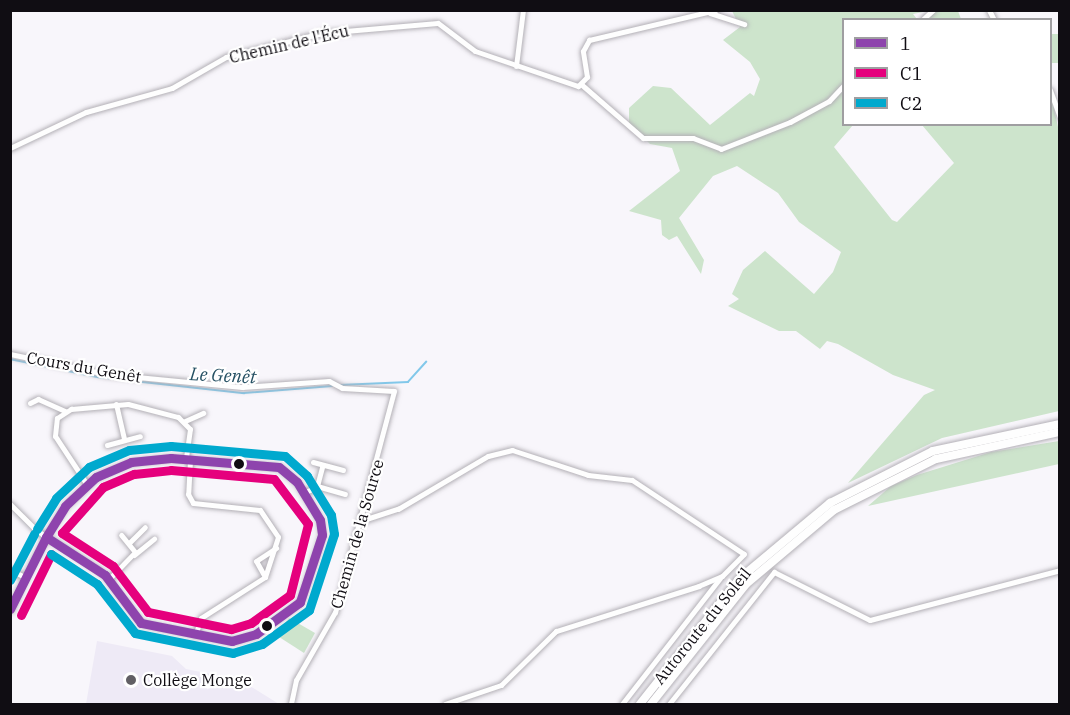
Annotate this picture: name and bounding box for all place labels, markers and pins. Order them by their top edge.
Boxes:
unlabelled marker [233,458,245,470]
unlabelled marker [261,620,273,632]
place label: Collège Monge [143,670,252,690]
marker: Collège Monge [124,673,138,687]

